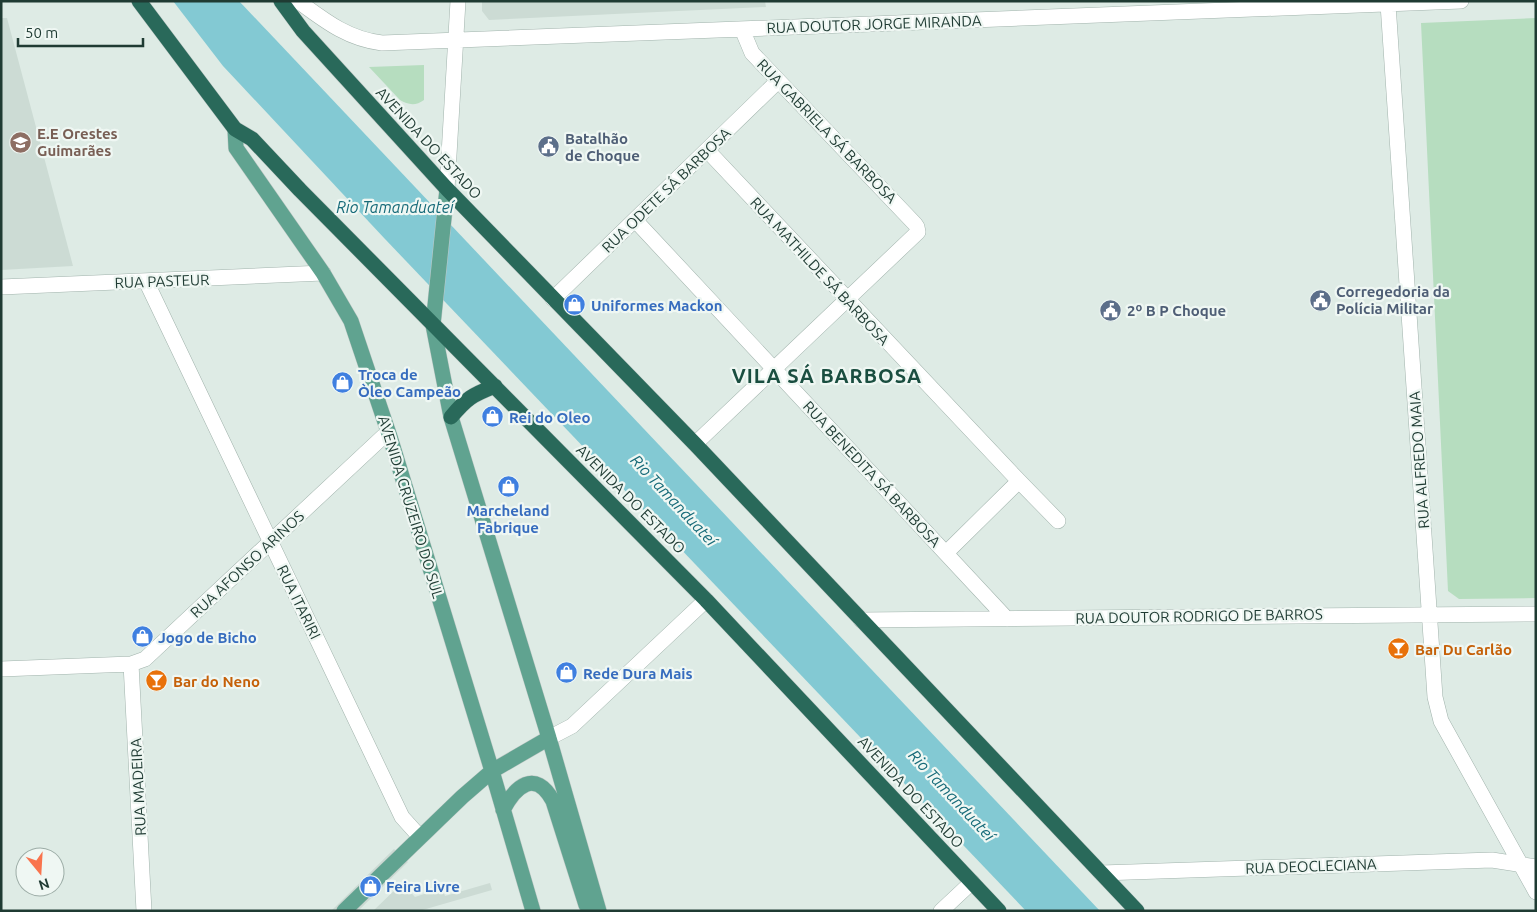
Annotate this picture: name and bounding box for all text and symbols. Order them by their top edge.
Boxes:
street label: RUA DOUTOR JORGE MIRANDA [766,12,982,36]
scale bar [18,15,142,47]
text: 50 m [25,24,58,41]
street label: RUA GABRIELA SÁ BARBOSA [754,56,900,207]
street label: AVENIDA DO ESTADO [373,84,485,202]
street label: RUA ODETE SÁ BARBOSA [598,124,734,256]
place label: E.E Orestes Guimarães [37,125,118,159]
school or university icon: E.E Orestes Guimarães [9,130,33,154]
place label: Batalhão de Choque [565,130,640,164]
public building icon: Batalhão de Choque [537,135,561,159]
street label: RUA MATHILDE SÁ BARBOSA [747,194,893,349]
water label: Rio Tamanduateí [336,198,456,216]
street label: RUA PASTEUR [114,271,210,291]
place label: Corregedoria da Polícia Militar [1336,283,1450,317]
public building icon: Corregedoria da Polícia Militar [1308,288,1332,312]
shop icon: Uniformes Mackon [563,293,587,317]
place label: Uniformes Mackon [591,297,723,314]
public building icon: 2º B P Choque [1099,298,1123,322]
place label: 2º B P Choque [1127,302,1226,319]
district label: VILA SÁ BARBOSA [732,363,922,387]
place label: Troca de Òleo Campeão [358,366,461,400]
shop icon: Troca de Òleo Campeão [330,371,354,395]
street label: RUA ALFREDO MAIA [1406,390,1432,529]
street label: RUA BENEDITA SÁ BARBOSA [800,397,944,551]
shop icon: Rei do Oleo [481,405,505,429]
place label: Rei do Oleo [509,409,591,426]
street label: AVENIDA CRUZEIRO DO SUL [375,413,447,601]
street label: AVENIDA DO ESTADO [573,441,689,557]
water label: Rio Tamanduateí [627,451,722,551]
shop icon: Marcheland Fabrique [496,475,520,499]
place label: Marcheland Fabrique [467,502,549,536]
street label: RUA AFONSO ARINOS [187,507,307,621]
street label: RUA ITARIRI [274,562,324,642]
street label: RUA DOUTOR RODRIGO DE BARROS [1075,605,1323,627]
shop icon: Jogo de Bicho [130,625,154,649]
place label: Jogo de Bicho [158,629,257,646]
bar icon: Bar Du Carlão [1387,637,1411,661]
place label: Bar Du Carlão [1415,641,1512,658]
shop icon: Rede Dura Mais [555,661,579,685]
place label: Rede Dura Mais [583,665,693,682]
bar icon: Bar do Neno [145,669,169,693]
place label: Bar do Neno [173,673,260,690]
street label: AVENIDA DO ESTADO [855,733,967,851]
street label: RUA MADEIRA [127,737,149,836]
water label: Rio Tamanduateí [905,746,1000,846]
north arrow [15,847,65,897]
street label: RUA DEOCLECIANA [1245,855,1377,877]
shop icon: Feira Livre [358,874,382,898]
text: N [37,875,51,894]
place label: Feira Livre [386,878,460,895]

